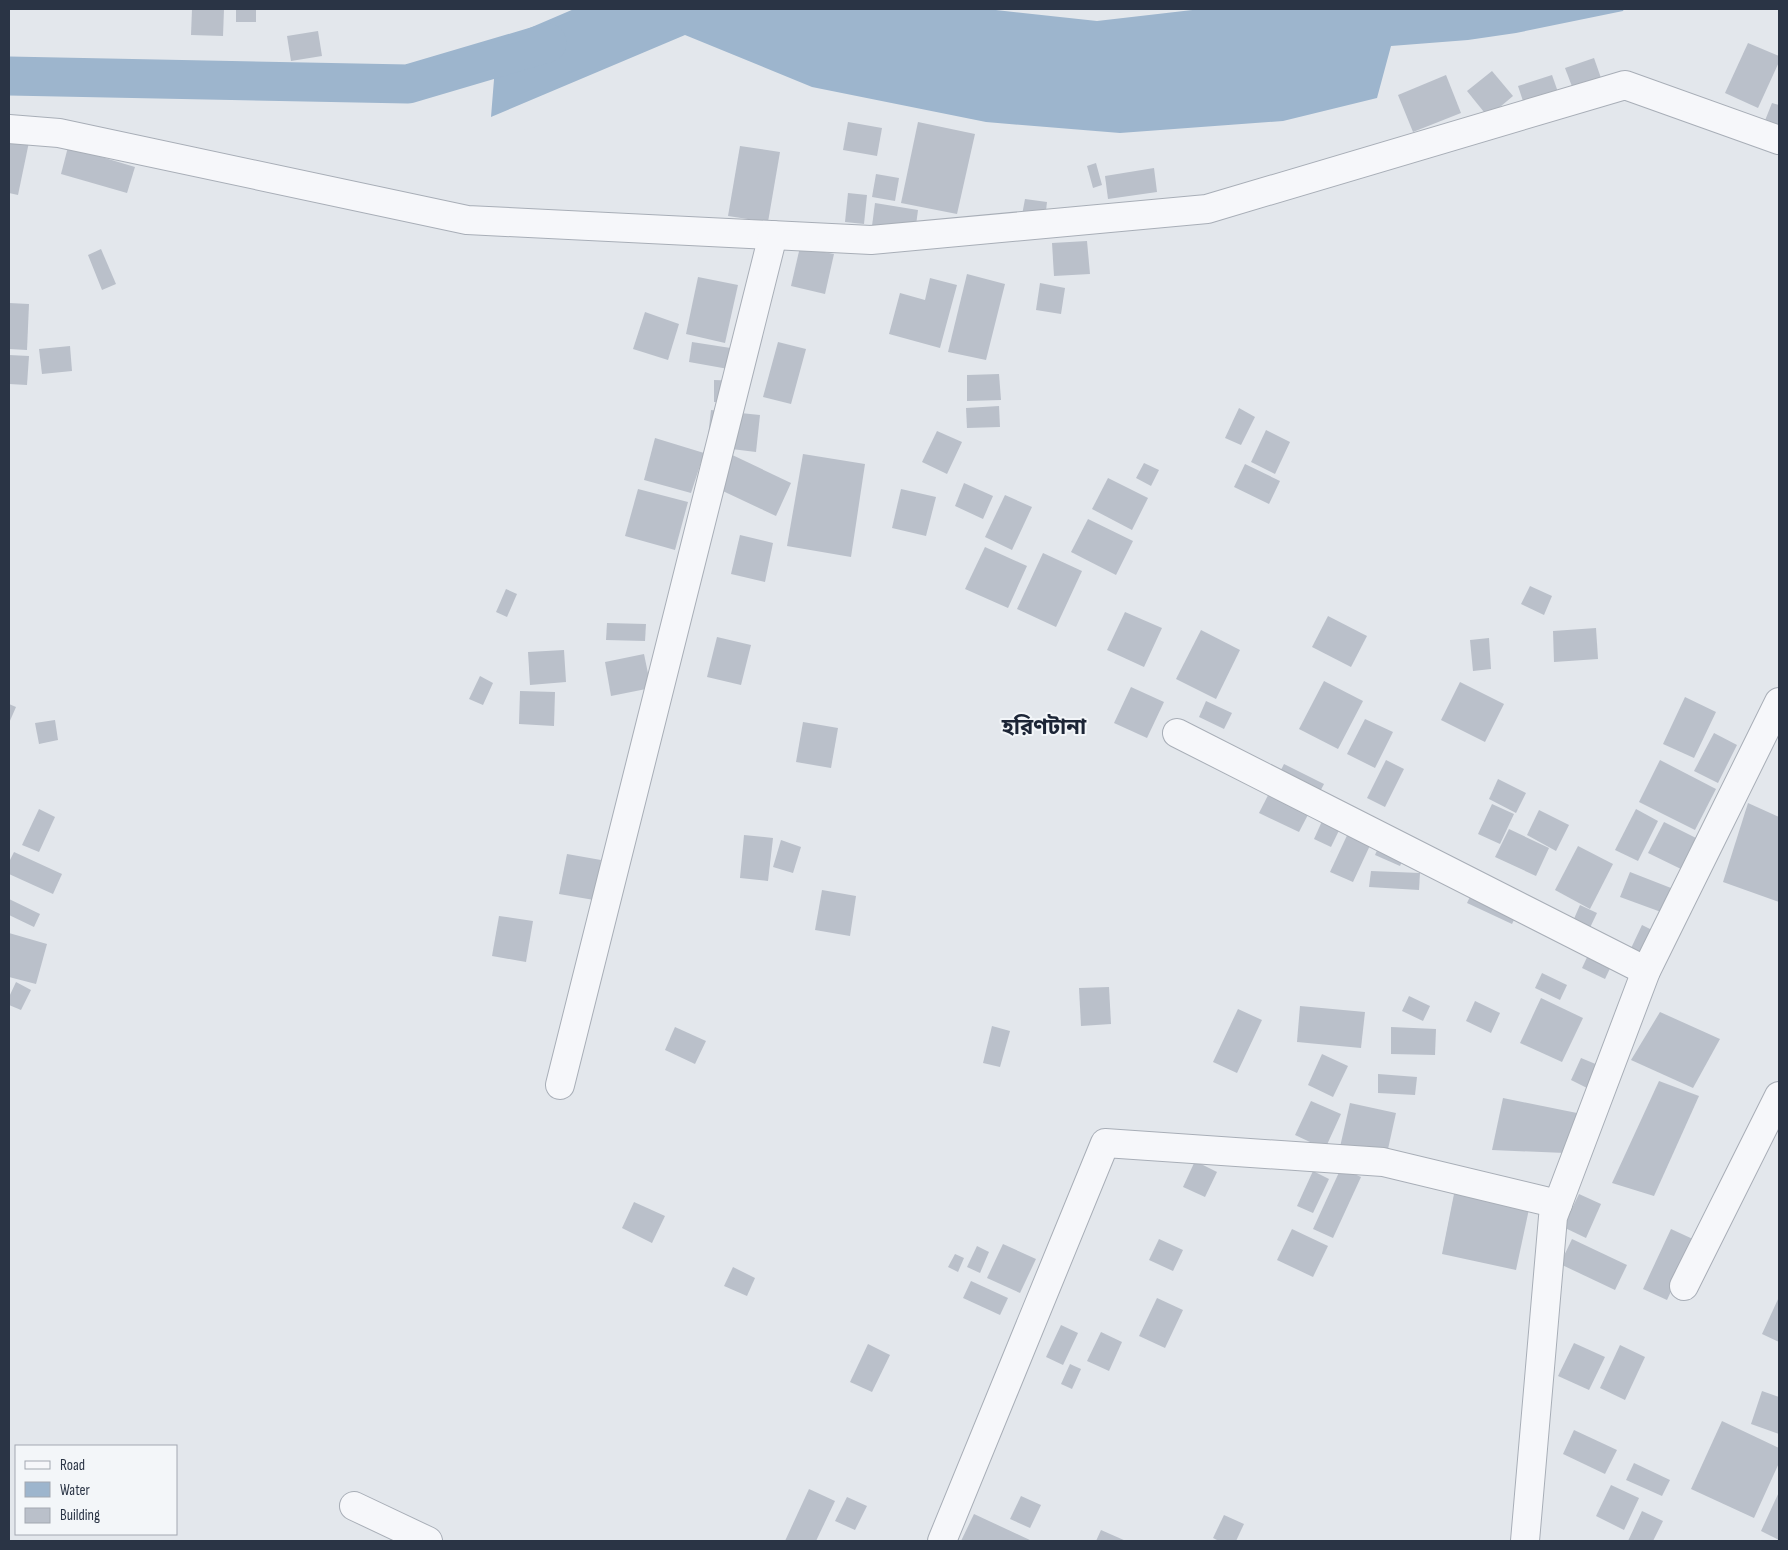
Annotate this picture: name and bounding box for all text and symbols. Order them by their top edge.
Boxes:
district label: হরিণটানা [1001,714,1087,741]
legend [15,1445,178,1535]
text: Road [60,1456,85,1475]
text: Water [60,1481,91,1500]
text: Building [60,1506,100,1525]

